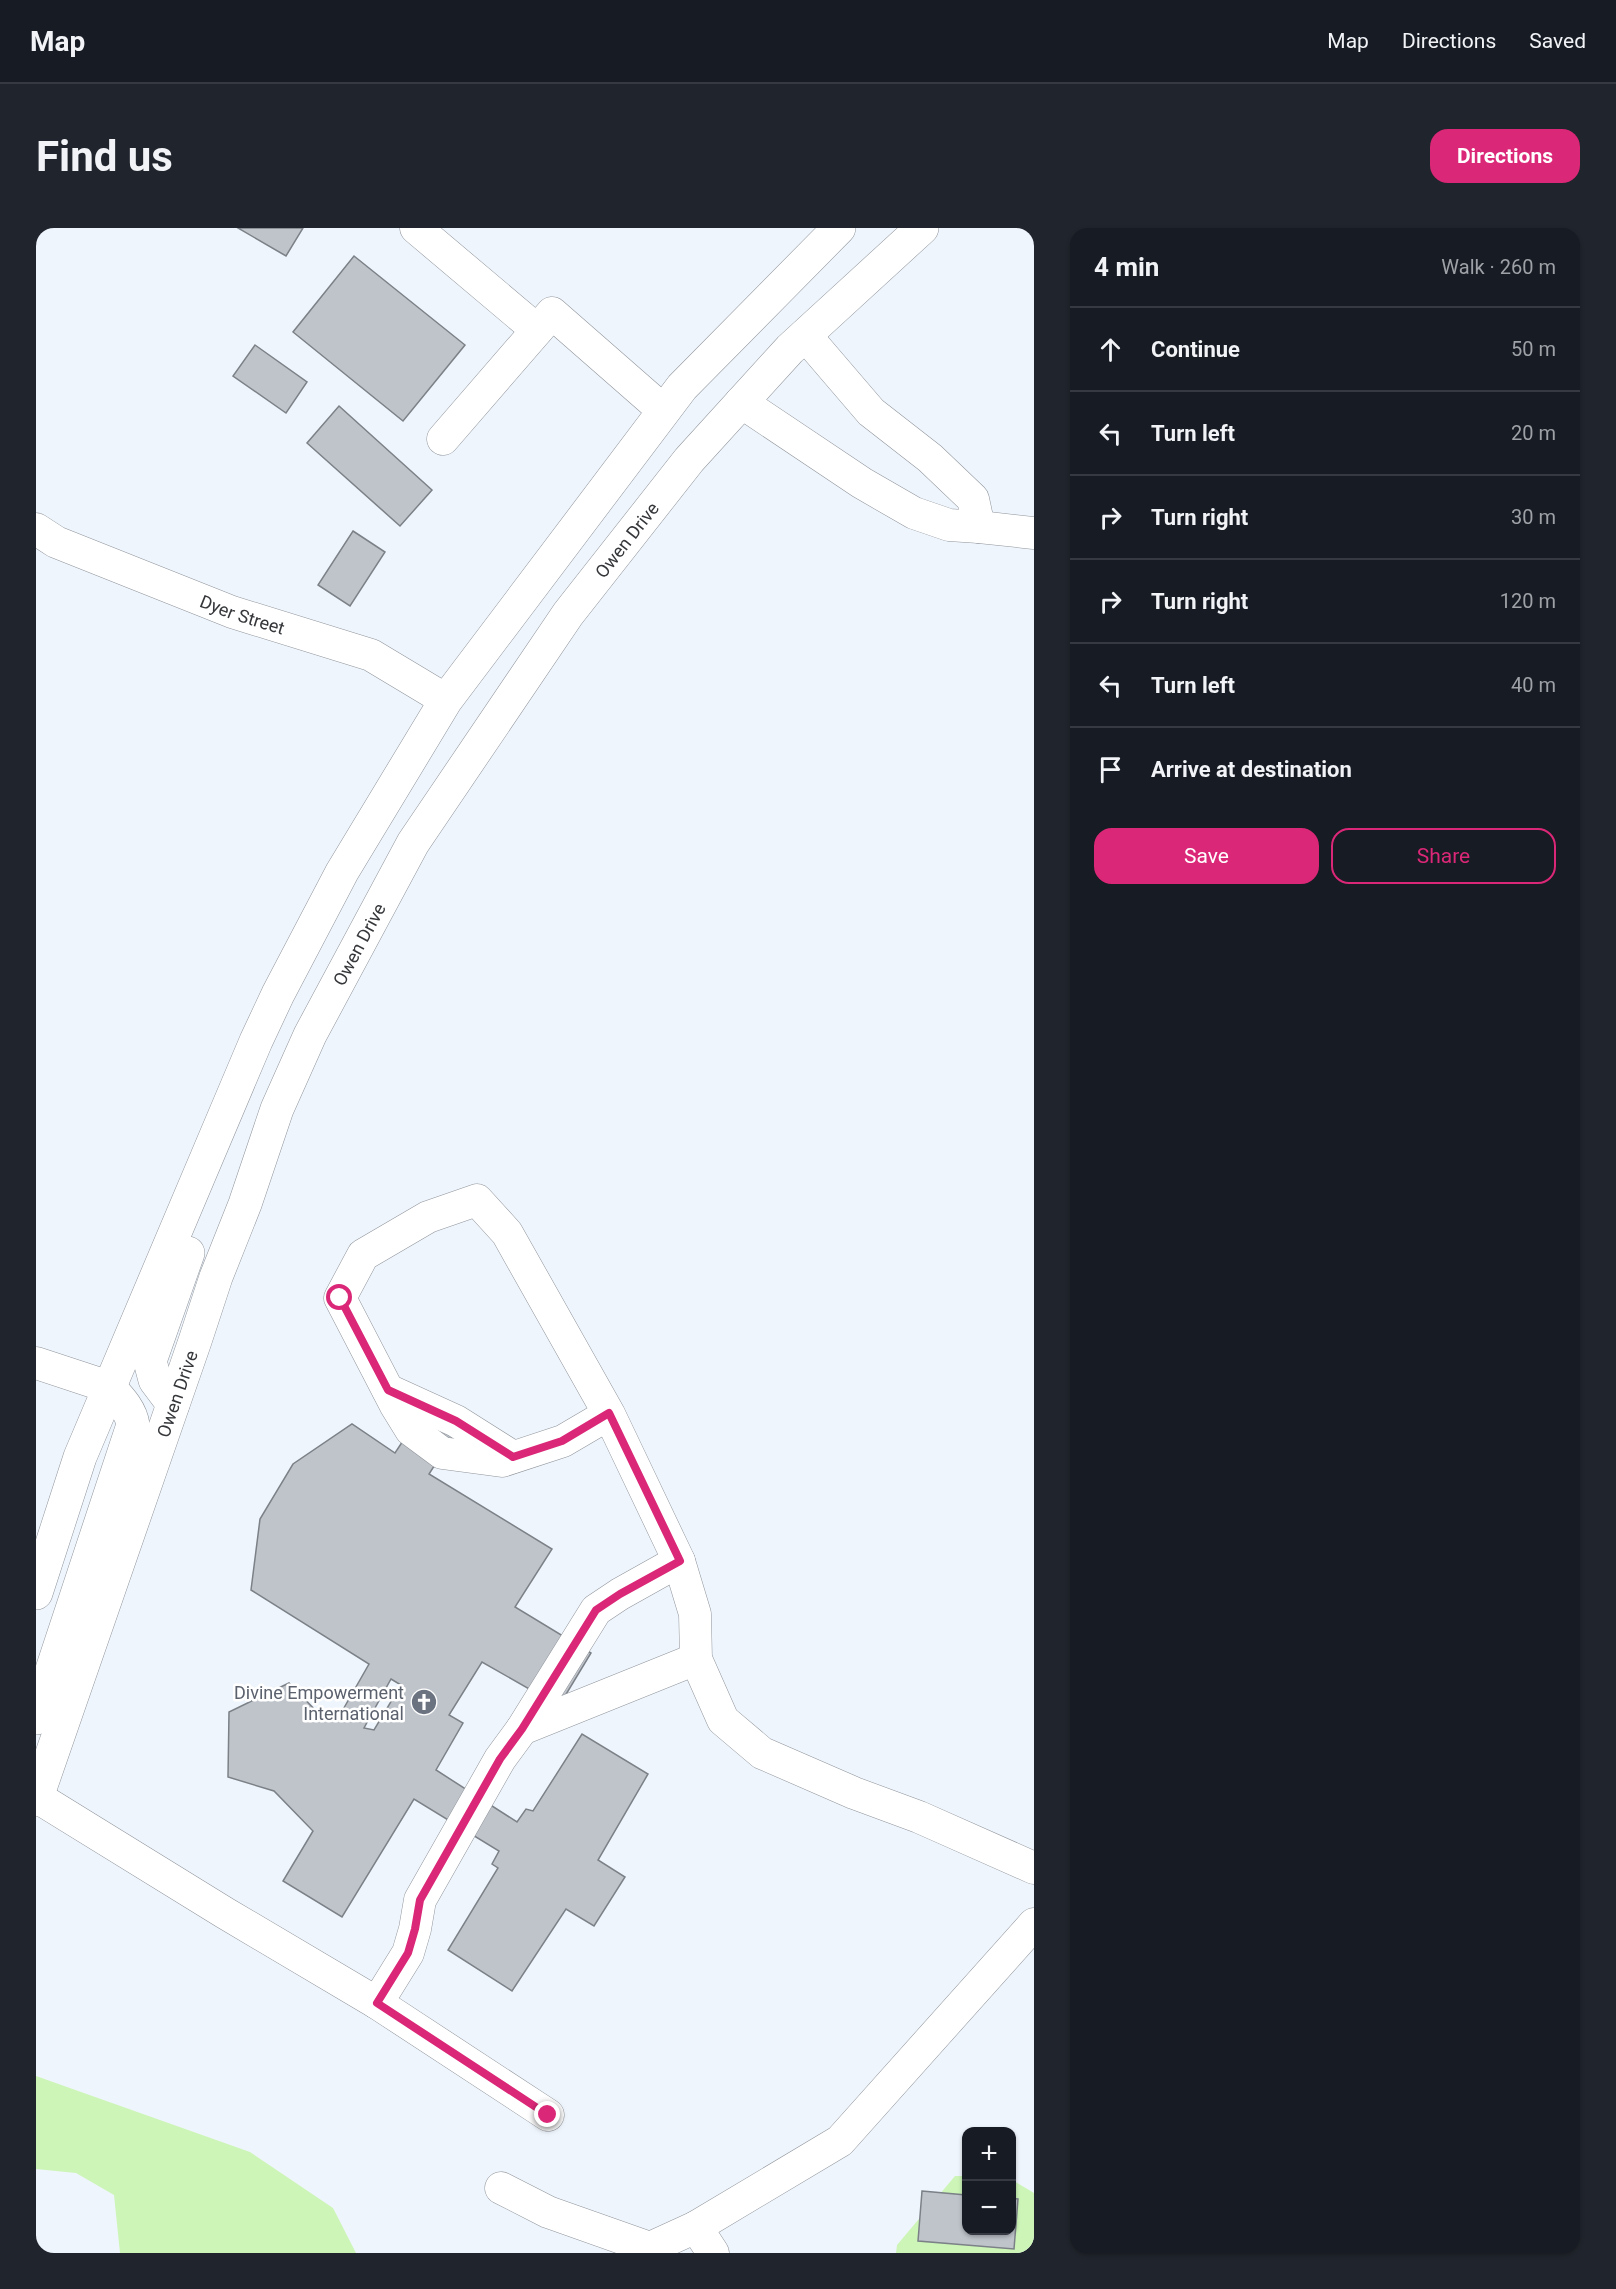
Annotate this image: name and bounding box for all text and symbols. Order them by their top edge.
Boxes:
text: Map [30,25,85,58]
text: Map [1327,29,1369,53]
text: Directions [1402,29,1496,53]
text: Saved [1529,29,1586,53]
button: Directions [1430,129,1580,183]
text: Find us [36,132,173,181]
text: 4 min [1094,252,1159,282]
text: Walk · 260 m [1441,255,1556,279]
icon: ahead [1094,333,1127,366]
text: Continue [1151,337,1240,362]
text: 50 m [1511,337,1556,361]
icon: left [1094,417,1127,450]
text: Turn left [1151,421,1235,446]
text: 20 m [1511,421,1556,445]
street label: Owen Drive [590,498,663,582]
icon: right [1094,501,1127,534]
text: Turn right [1151,505,1248,530]
text: 30 m [1511,505,1556,529]
icon: right [1094,585,1127,618]
text: Turn right [1151,589,1248,614]
text: 120 m [1500,589,1556,613]
street label: Dyer Street [197,590,287,638]
icon: left [1094,669,1127,702]
text: Turn left [1151,673,1235,698]
text: 40 m [1511,673,1556,697]
icon: arrive [1094,753,1127,786]
text: Arrive at destination [1151,757,1352,782]
button: Save [1094,828,1319,884]
button: Share [1331,828,1556,884]
street label: Owen Drive [328,899,389,989]
route start [326,1284,352,1310]
street label: Owen Drive [152,1348,201,1440]
place label: Divine Empowerment International [234,1682,404,1724]
church icon: Divine Empowerment International [409,1687,439,1717]
route end [534,2101,560,2127]
map controls [962,2127,1016,2235]
button: + [962,2127,1016,2181]
button: − [962,2181,1016,2235]

